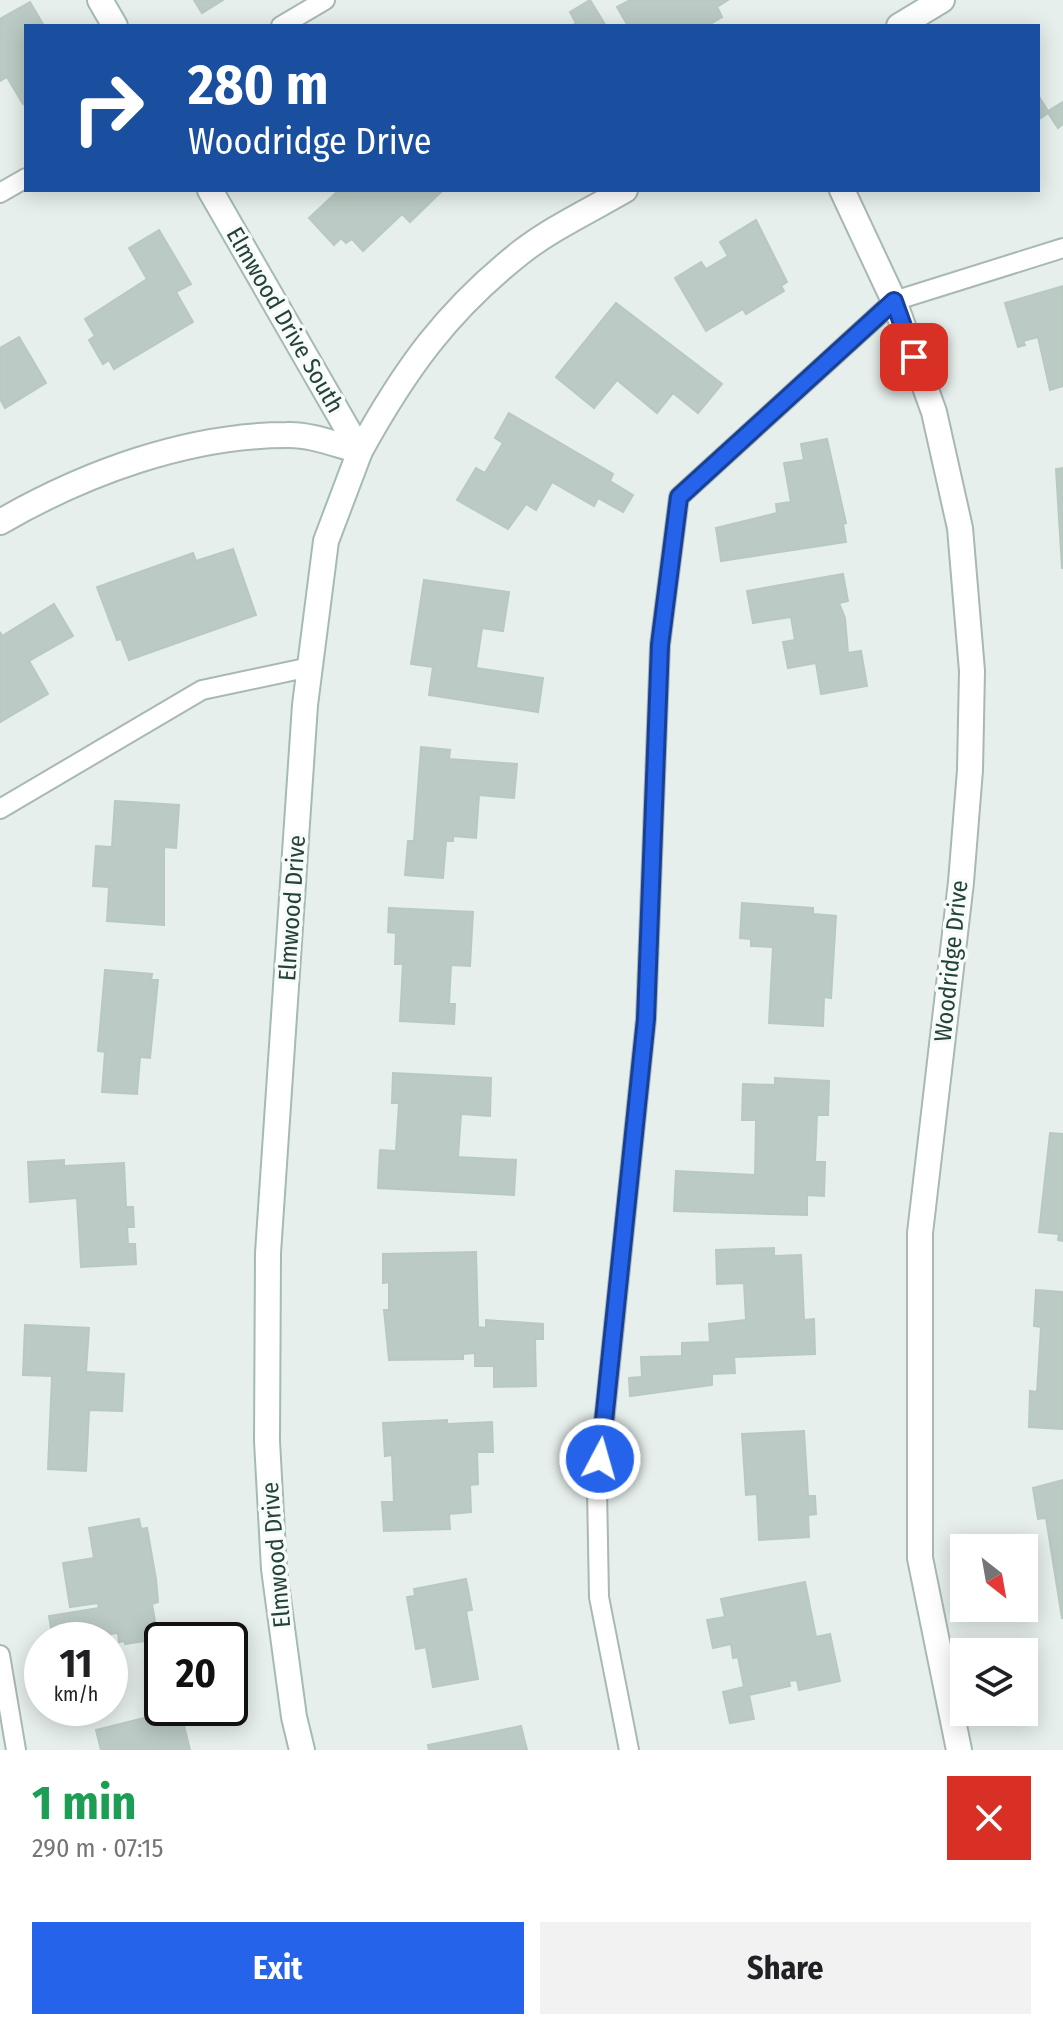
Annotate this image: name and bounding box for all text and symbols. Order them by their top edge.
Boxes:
text: 280 m [188,52,328,119]
icon: right [56,56,160,160]
text: Woodridge Drive [188,120,432,164]
street label: Elmwood Drive South [221,222,349,418]
pin [880,323,948,391]
icon: arrive [892,335,936,379]
street label: Elmwood Drive [273,834,311,982]
street label: Woodridge Drive [929,879,973,1043]
position arrow [558,1417,642,1501]
street label: Elmwood Drive [256,1481,296,1629]
north arrow [950,1534,1038,1622]
map controls [950,1534,1038,1726]
speed limit sign: 20 [144,1622,248,1726]
button: layers [950,1638,1038,1726]
text: 11 [59,1640,93,1688]
text: km/h [54,1682,98,1706]
text: 1 min [32,1774,137,1832]
button: close [947,1776,1031,1860]
text: 290 m · 07:15 [32,1833,163,1864]
button: Exit [32,1922,524,2014]
button: Share [540,1922,1031,2014]

